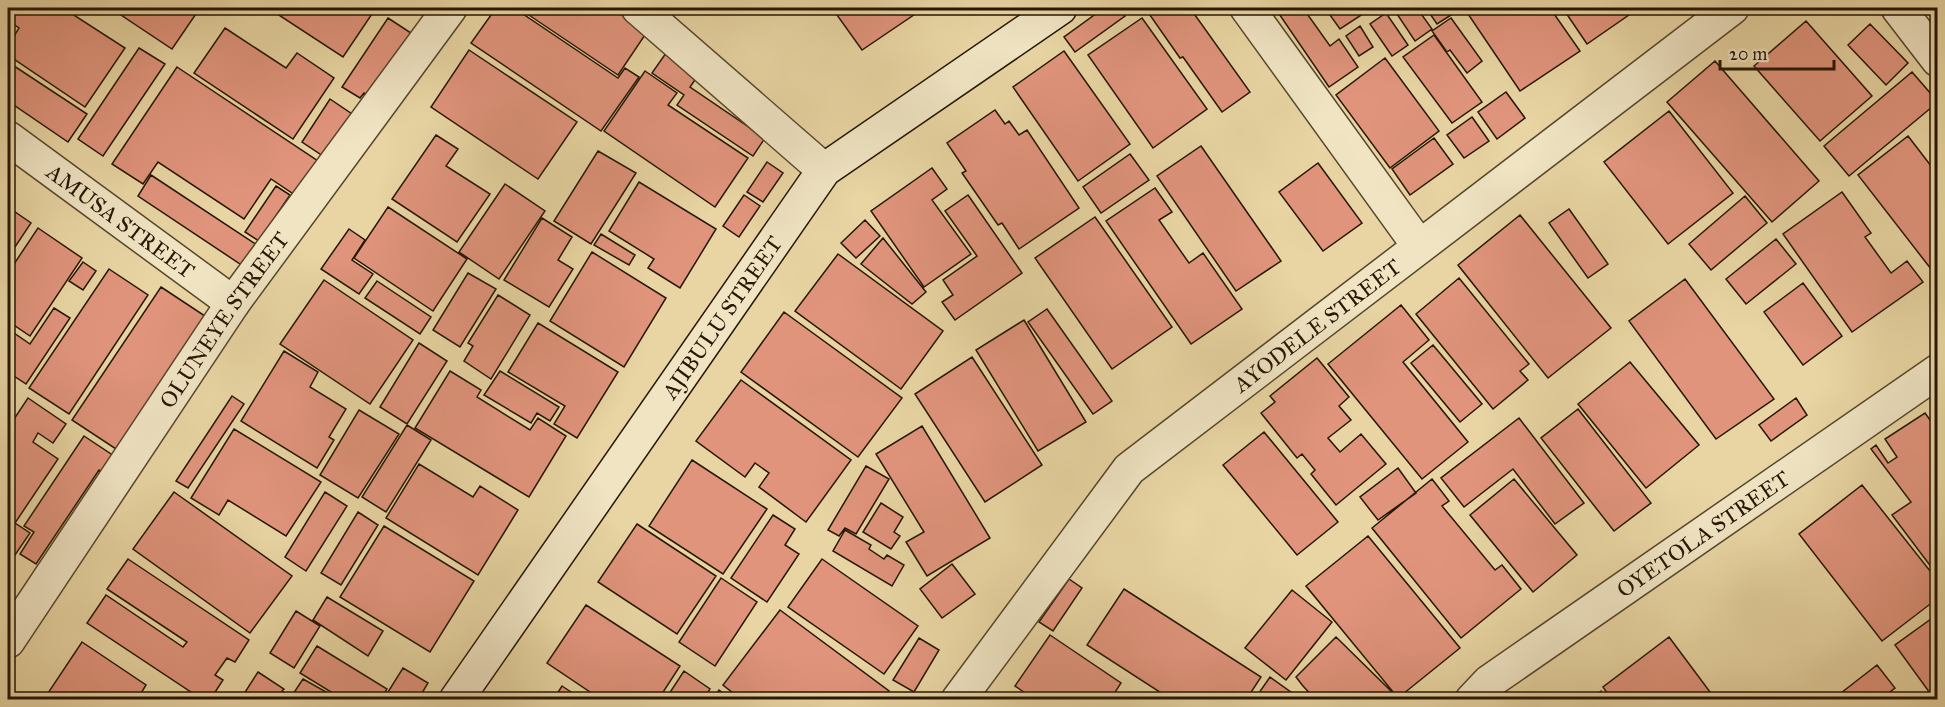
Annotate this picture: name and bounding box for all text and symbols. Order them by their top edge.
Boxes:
scale bar [1720,33,1834,71]
text: 20 m [1729,43,1767,65]
street label: AMUSA STREET [41,157,200,284]
street label: OLUNEYE STREET [153,226,294,413]
street label: AJIBULU STREET [655,231,788,405]
street label: AYODELE STREET [1227,253,1406,398]
street label: OYETOLA STREET [1611,465,1795,603]

